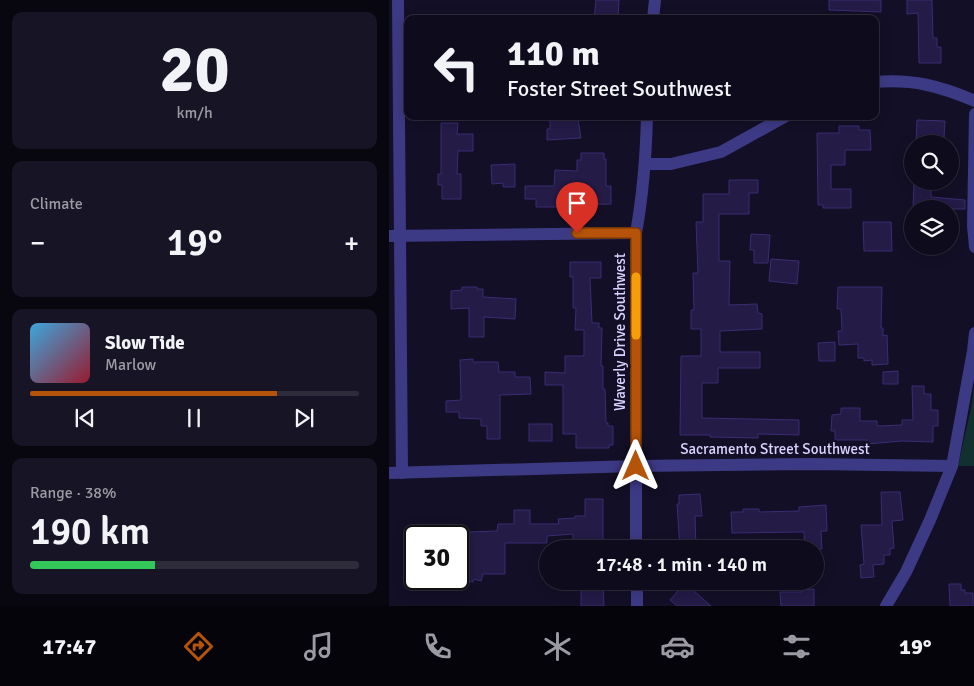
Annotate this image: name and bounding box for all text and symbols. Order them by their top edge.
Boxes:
text: 20 [159,30,230,110]
text: 110 m [507,32,600,75]
icon: left [424,35,489,100]
text: Foster Street Southwest [507,75,732,102]
text: km/h [176,103,213,123]
map controls [904,135,959,255]
button: search [904,135,959,190]
pin [556,182,598,233]
icon: arrive [563,189,591,217]
text: Climate [30,194,83,214]
button: layers [904,200,959,255]
text: 19° [167,219,222,266]
text: − [30,226,45,260]
text: + [344,226,359,260]
street label: Waverly Drive Southwest [611,253,629,411]
text: Slow Tide [105,331,185,355]
text: Marlow [105,355,156,375]
icon: previous [71,404,99,432]
icon: pause [180,404,208,432]
icon: next [290,404,318,432]
position arrow [609,439,661,491]
street label: Sacramento Street Southwest [680,440,870,458]
text: Range · 38% [30,483,116,503]
text: 190 km [30,508,150,555]
speed limit sign: 30 [404,525,469,590]
text: 17:48 · 1 min · 140 m [596,553,767,577]
icon: directions [181,629,216,664]
icon: music [301,629,336,664]
icon: phone [420,629,455,664]
icon: climate [540,629,575,664]
icon: car [660,629,695,664]
icon: filters [779,629,814,664]
text: 17:47 [42,633,96,660]
text: 19° [899,633,932,660]

